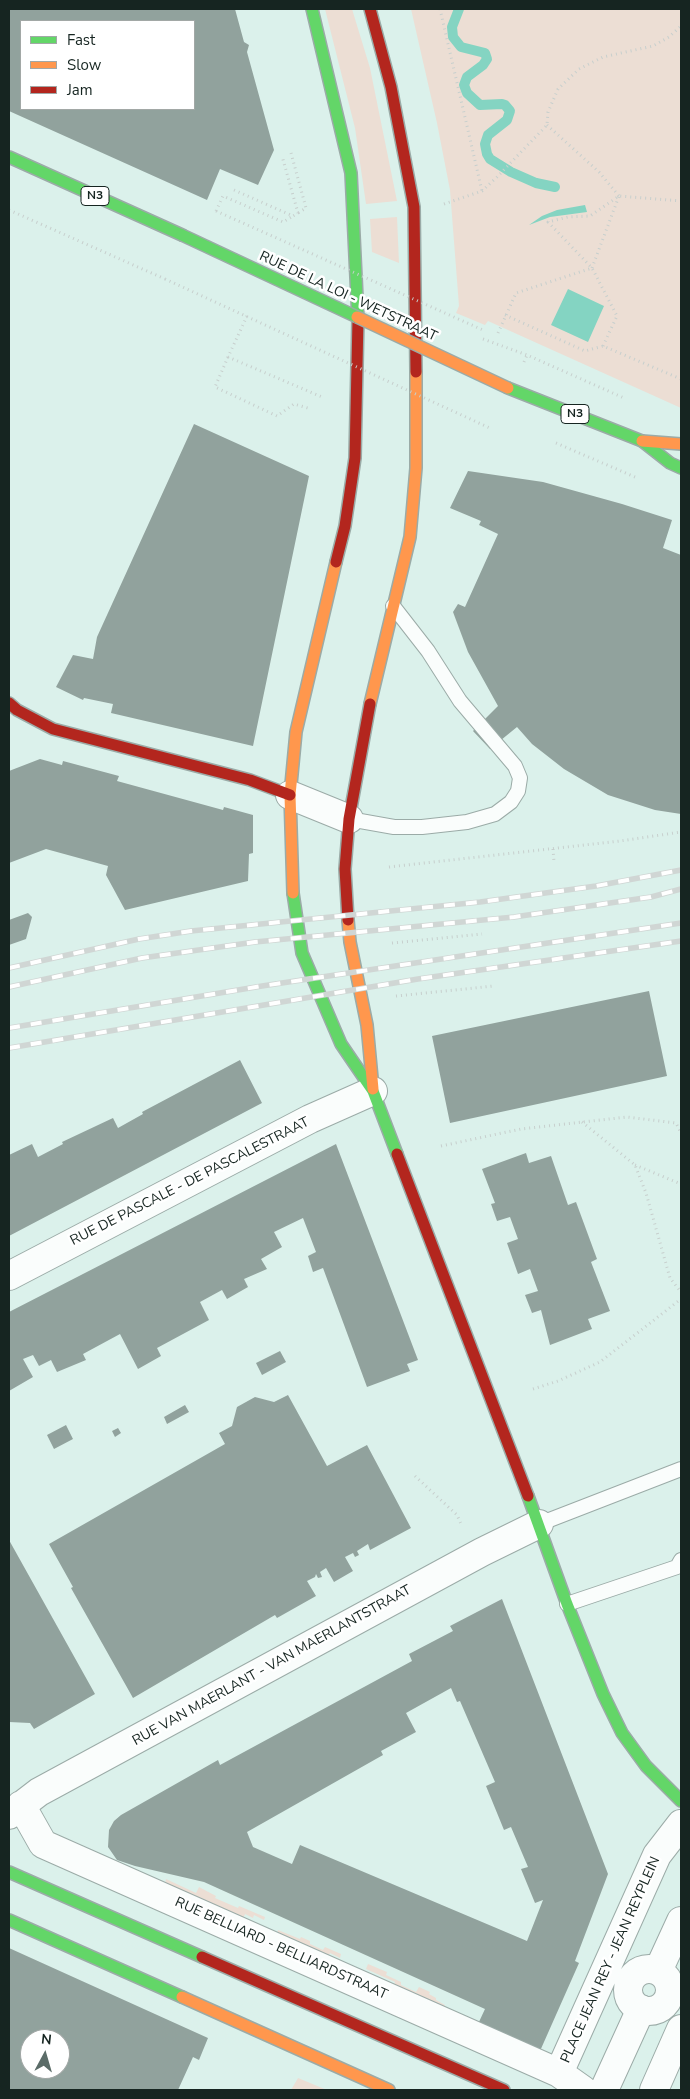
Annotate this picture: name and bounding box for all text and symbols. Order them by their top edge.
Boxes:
legend [20,20,195,110]
text: Fast [67,30,95,50]
text: Slow [67,55,101,75]
text: Jam [67,80,93,100]
road number: N3 [81,187,109,206]
street label: RUE DE LA LOI - WETSTRAAT [256,248,440,346]
road number: N3 [561,404,589,424]
street label: RUE DE PASCALE - DE PASCALESTRAAT [68,1114,312,1250]
street label: RUE VAN MAERLANT - VAN MAERLANTSTRAAT [130,1582,414,1750]
street label: PLACE JEAN REY - JEAN REYPLEIN [558,1854,664,2066]
street label: RUE BELLIARD - BELLIARDSTRAAT [172,1894,390,2004]
north arrow [20,2029,70,2079]
text: N [40,2030,53,2050]

